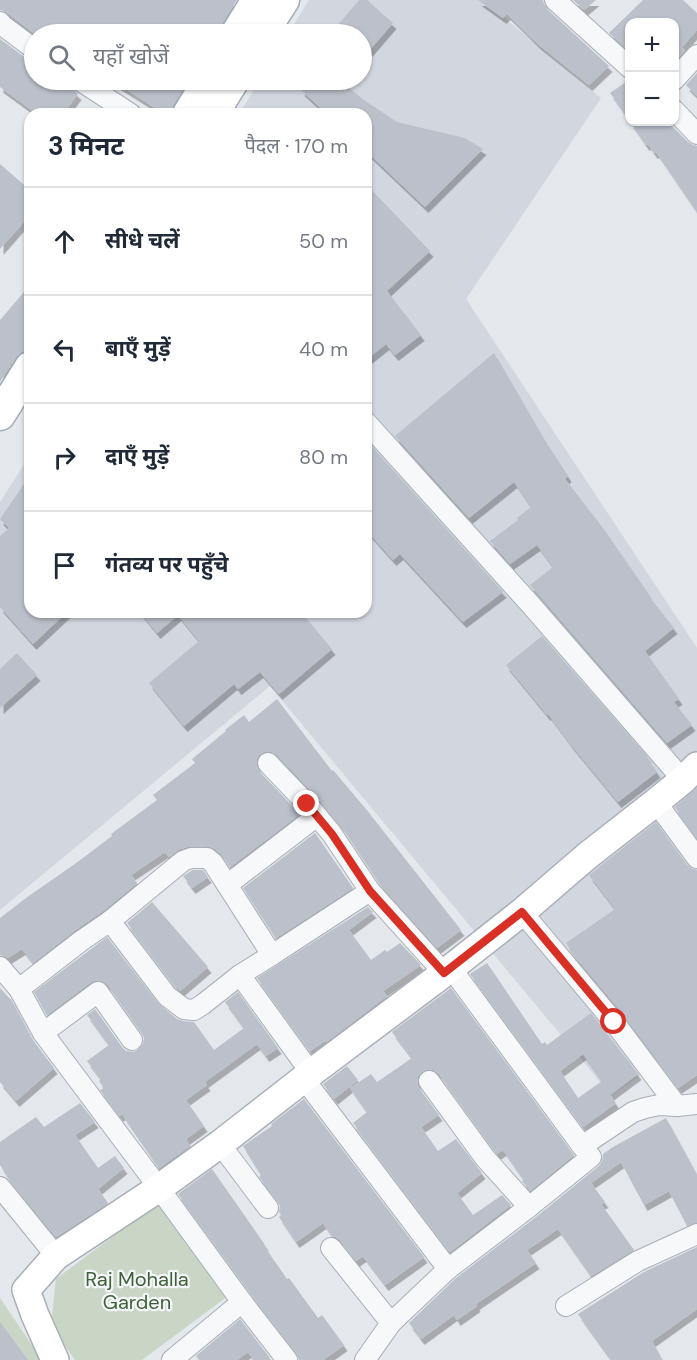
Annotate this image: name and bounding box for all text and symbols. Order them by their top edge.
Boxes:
map controls [625,18,679,126]
button: + [625,18,679,72]
search box [24,24,372,90]
icon: search [45,41,78,74]
text: यहाँ खोजें [93,42,169,71]
button: − [625,72,679,126]
text: 3 मिनट [48,129,124,163]
text: पैदल · 170 m [244,133,348,159]
icon: ahead [48,225,81,258]
text: सीधे चलें [105,226,180,255]
text: 50 m [299,228,348,254]
icon: left [48,333,81,366]
text: बाएँ मुड़ें [105,334,171,363]
text: 40 m [299,336,348,362]
icon: right [48,441,81,474]
text: दाएँ मुड़ें [105,442,169,471]
text: 80 m [299,444,348,470]
icon: arrive [48,549,81,582]
text: गंतव्य पर पहुँचे [105,550,228,579]
route end [293,790,319,816]
route start [600,1008,626,1034]
park label: Raj Mohalla Garden [85,1266,189,1315]

